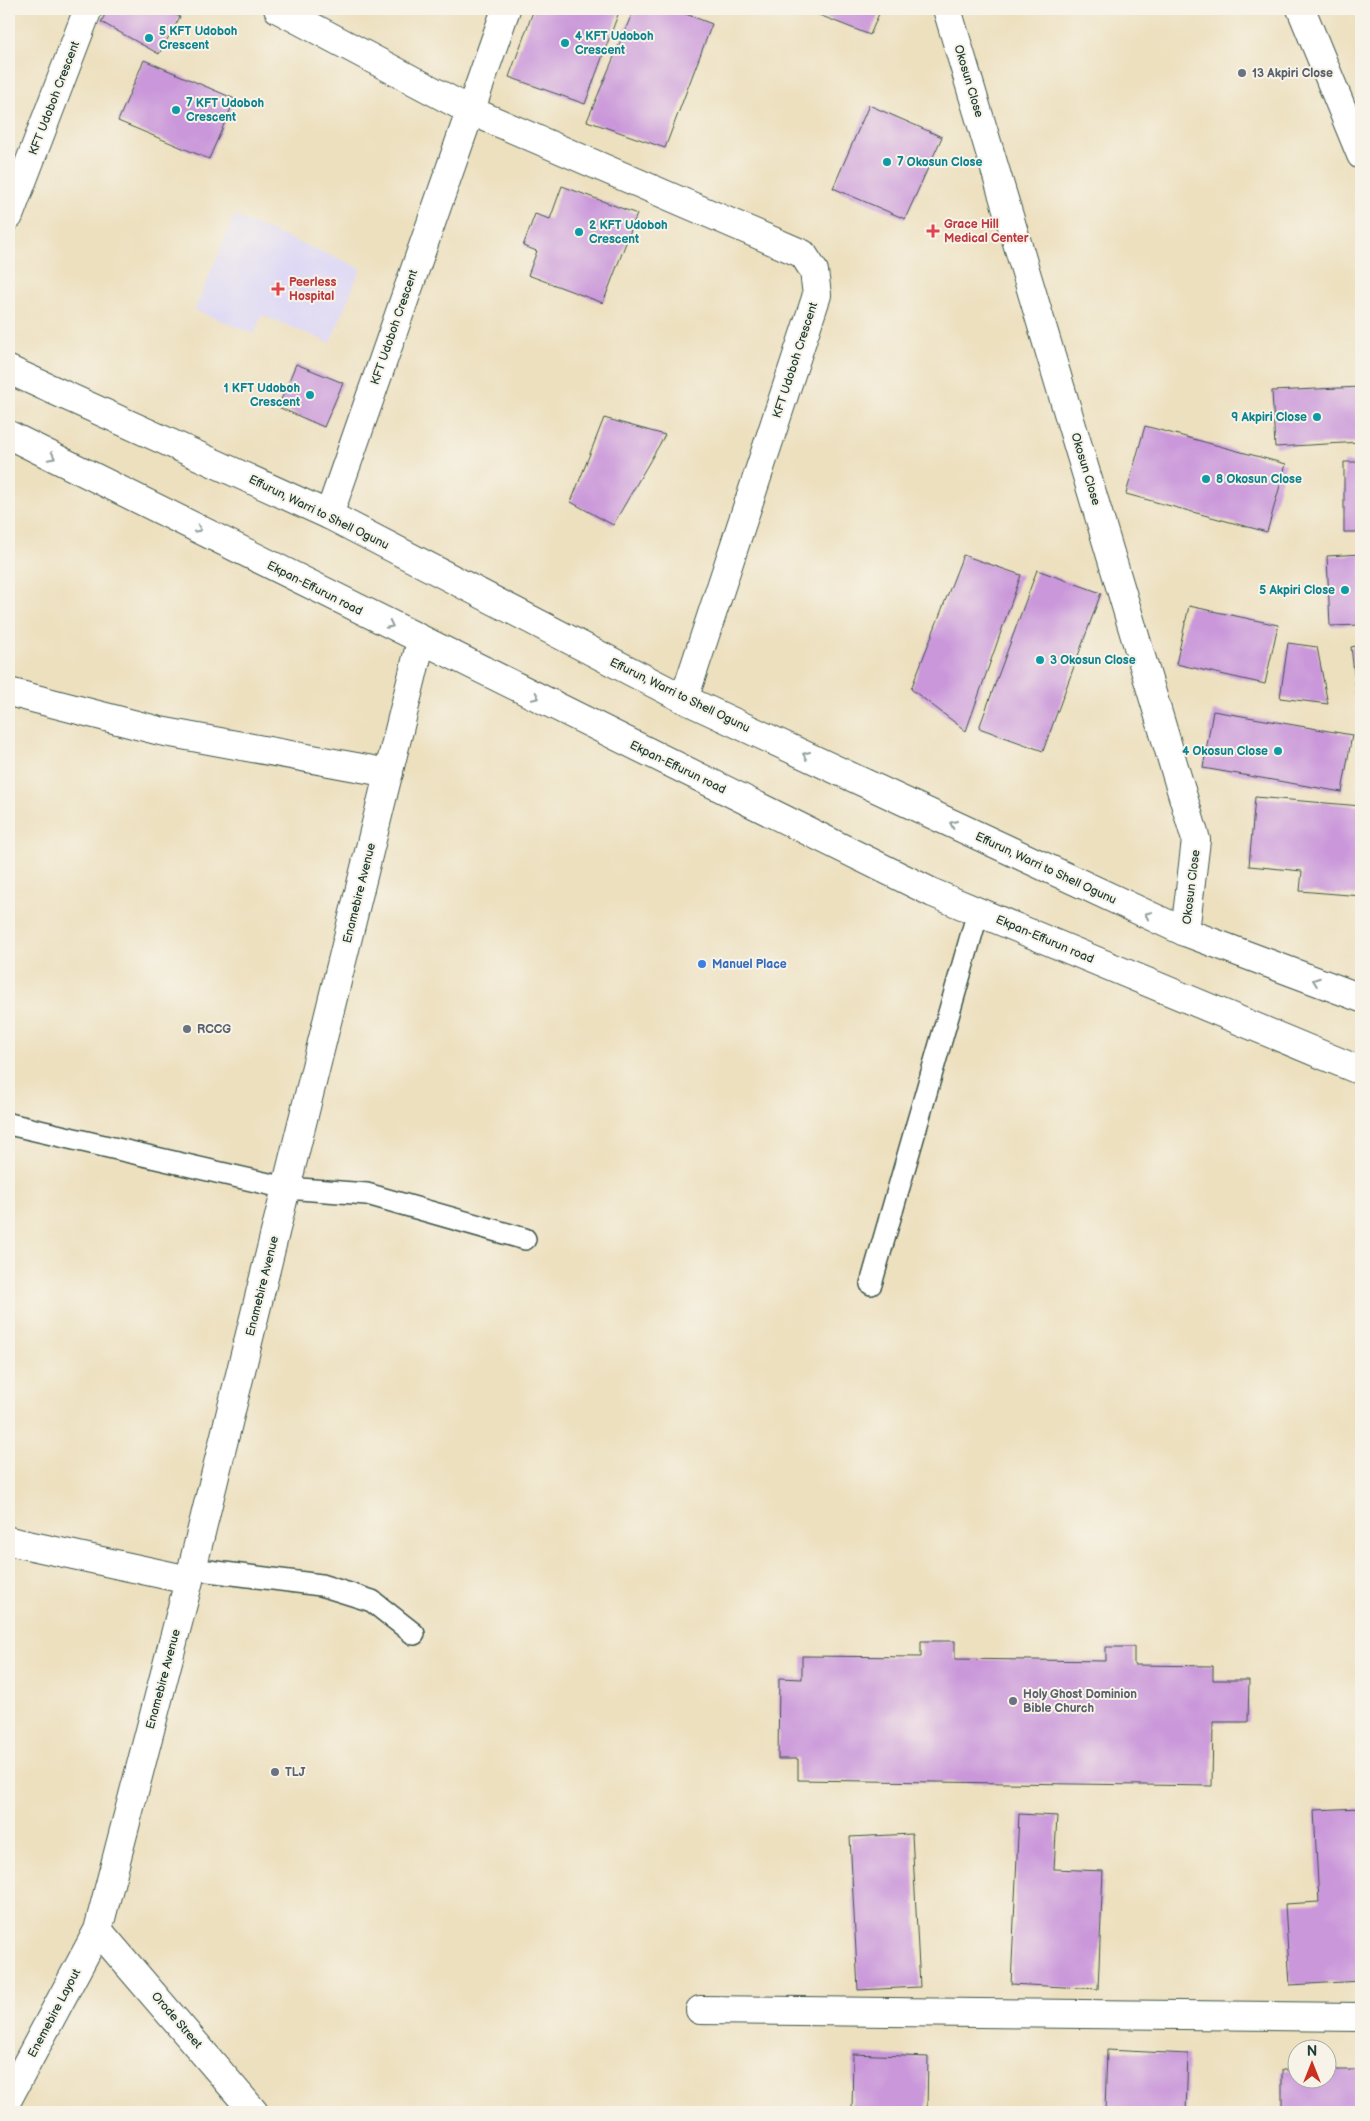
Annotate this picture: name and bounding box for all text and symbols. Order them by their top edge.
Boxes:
place label: 5 KFT Udoboh Crescent [159,24,237,53]
place label: 4 KFT Udoboh Crescent [575,29,653,58]
marker: 5 KFT Udoboh Crescent [143,32,155,44]
marker: 4 KFT Udoboh Crescent [559,37,571,49]
street label: KFT Udoboh Crescent [26,39,83,157]
street label: Okosun Close [950,43,987,119]
place label: 13 Akpiri Close [1252,66,1333,81]
marker: 13 Akpiri Close [1236,67,1248,79]
place label: 7 KFT Udoboh Crescent [186,96,264,125]
marker: 7 KFT Udoboh Crescent [170,104,182,116]
place label: 7 Okosun Close [897,155,982,170]
marker: 7 Okosun Close [881,156,893,168]
place label: Grace Hill Medical Center [944,217,1029,246]
place label: 2 KFT Udoboh Crescent [589,218,668,247]
marker: Grace Hill Medical Center [926,224,940,238]
marker: 2 KFT Udoboh Crescent [573,226,585,238]
street label: KFT Udoboh Crescent [368,267,421,387]
place label: Peerless Hospital [289,275,336,304]
marker: Peerless Hospital [271,282,285,296]
street label: KFT Udoboh Crescent [770,300,821,420]
place label: 1 KFT Udoboh Crescent [224,381,300,410]
marker: 1 KFT Udoboh Crescent [304,389,316,401]
place label: 9 Akpiri Close [1231,410,1307,425]
marker: 9 Akpiri Close [1311,411,1323,423]
street label: Okosun Close [1067,431,1104,507]
one-way arrow [47,451,56,461]
street label: Effurun, Warri to Shell Ogunu [246,472,391,553]
place label: 8 Okosun Close [1216,472,1302,487]
marker: 8 Okosun Close [1200,473,1212,485]
one-way arrow [193,523,202,533]
street label: Ekpan-Effurun road [264,558,365,619]
place label: 5 Akpiri Close [1259,583,1335,598]
marker: 5 Akpiri Close [1339,584,1351,596]
one-way arrow [385,619,394,629]
place label: 3 Okosun Close [1050,653,1136,668]
marker: 3 Okosun Close [1034,654,1046,666]
street label: Effurun, Warri to Shell Ogunu [607,655,752,736]
one-way arrow [531,691,540,701]
street label: Ekpan-Effurun road [627,738,728,797]
place label: 4 Okosun Close [1182,744,1268,759]
marker: 4 Okosun Close [1272,745,1284,757]
one-way arrow [802,751,811,762]
one-way arrow [949,820,958,831]
street label: Effurun, Warri to Shell Ogunu [973,829,1119,908]
street label: Enamebire Avenue [340,841,379,945]
street label: Okosun Close [1179,849,1204,925]
one-way arrow [1144,911,1153,921]
street label: Ekpan-Effurun road [993,912,1096,967]
place label: Manuel Place [712,957,787,972]
marker: Manuel Place [696,958,708,970]
one-way arrow [1312,977,1320,987]
place label: RCCG [197,1022,231,1037]
marker: RCCG [181,1023,193,1035]
street label: Enamebire Avenue [243,1234,282,1338]
street label: Enamebire Avenue [143,1628,184,1731]
place label: Holy Ghost Dominion Bible Church [1023,1687,1137,1716]
marker: Holy Ghost Dominion Bible Church [1007,1695,1019,1707]
place label: TLJ [285,1765,306,1780]
marker: TLJ [269,1766,281,1778]
street label: Enemebire Layout [25,1966,84,2060]
street label: Orode Street [148,1989,205,2052]
north arrow [1288,2038,1338,2088]
text: N [1307,2043,1317,2060]

